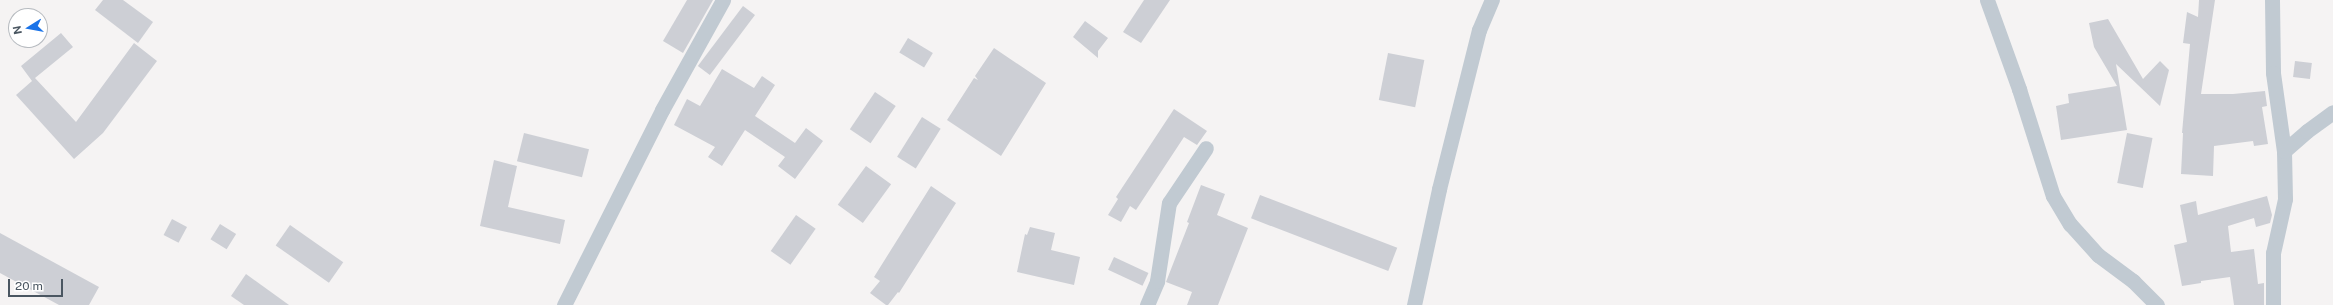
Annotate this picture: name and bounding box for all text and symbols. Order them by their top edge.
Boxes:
north arrow [8,8,48,48]
text: N [10,25,24,35]
scale bar [10,271,65,297]
text: 20 m [15,279,43,293]

